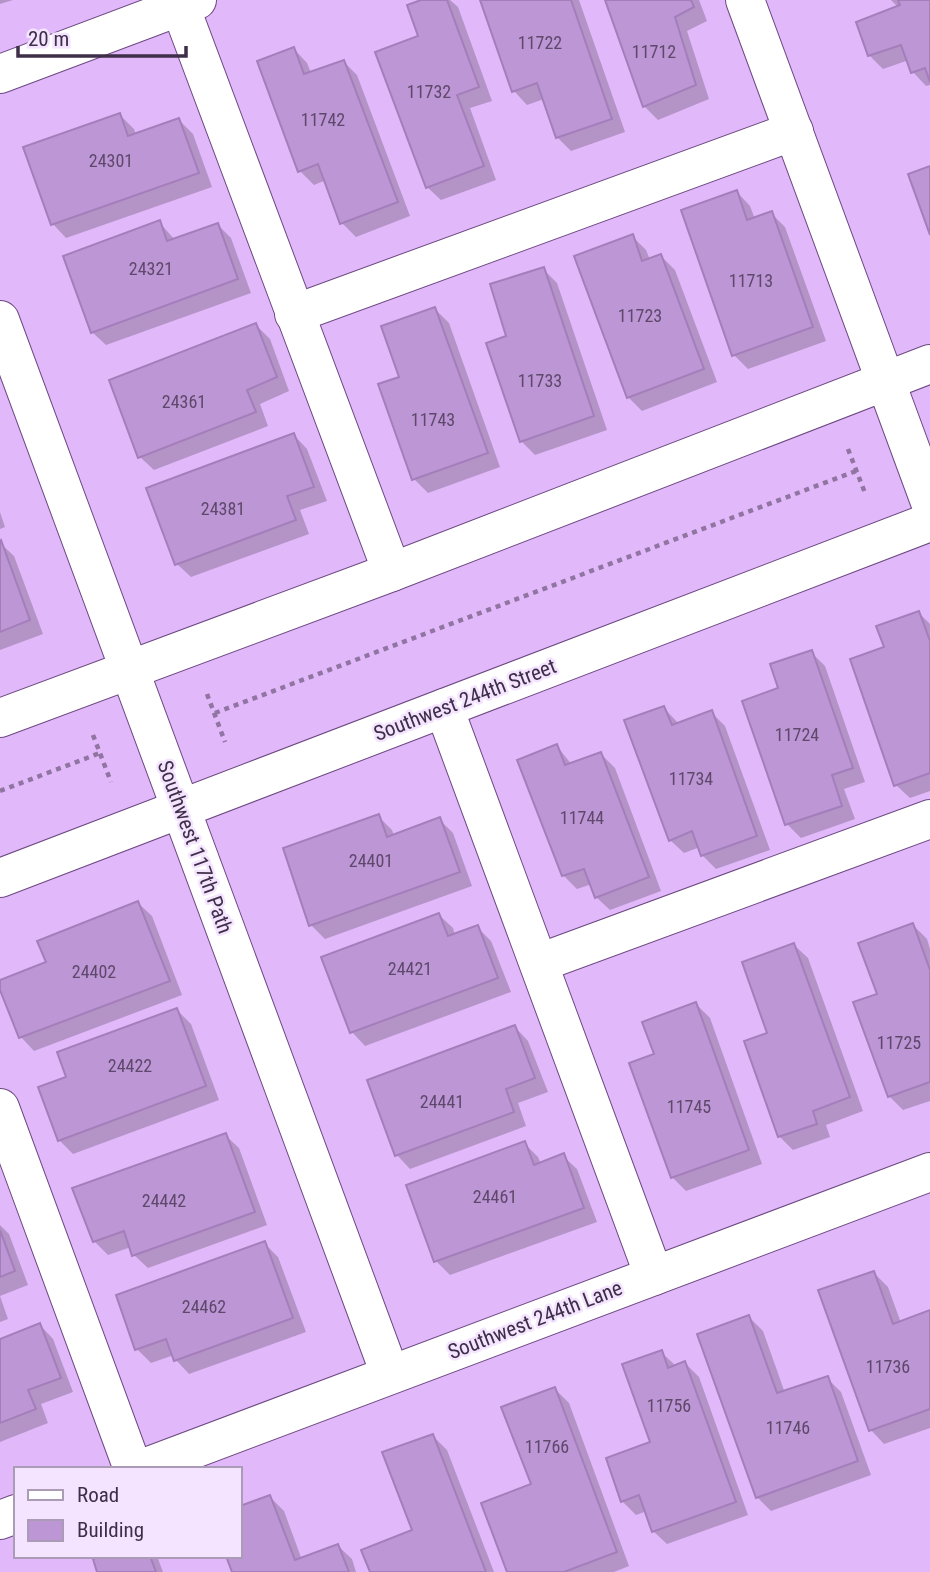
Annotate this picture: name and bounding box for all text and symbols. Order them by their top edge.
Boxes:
scale bar [18,14,186,58]
text: 20 m [28,27,69,51]
house number: 11722 [518,32,562,53]
house number: 11712 [632,41,676,62]
house number: 11732 [407,81,451,102]
house number: 11742 [301,109,345,130]
house number: 24301 [89,150,133,171]
house number: 24321 [129,258,173,279]
house number: 11713 [729,270,773,291]
house number: 11723 [618,305,662,326]
house number: 11733 [518,370,562,391]
house number: 24361 [162,391,206,412]
house number: 11743 [411,409,455,430]
house number: 24381 [201,498,245,519]
street label: Southwest 244th Street [370,654,560,746]
house number: 11724 [775,724,819,745]
street label: Southwest 117th Path [153,757,237,937]
house number: 11734 [669,768,713,789]
house number: 11744 [560,807,604,828]
house number: 24401 [349,850,393,871]
house number: 24421 [388,958,432,979]
house number: 24402 [72,961,116,982]
house number: 11725 [877,1032,921,1053]
house number: 24422 [108,1055,152,1076]
house number: 24441 [420,1091,464,1112]
house number: 11745 [667,1096,711,1117]
house number: 24461 [473,1186,517,1207]
house number: 24442 [142,1190,186,1211]
street label: Southwest 244th Lane [445,1276,626,1364]
house number: 24462 [182,1296,226,1317]
house number: 11736 [866,1356,910,1377]
house number: 11756 [647,1395,691,1416]
house number: 11746 [766,1417,810,1438]
house number: 11766 [525,1436,569,1457]
legend [14,1467,242,1558]
text: Road [77,1483,119,1507]
text: Building [77,1518,144,1542]

